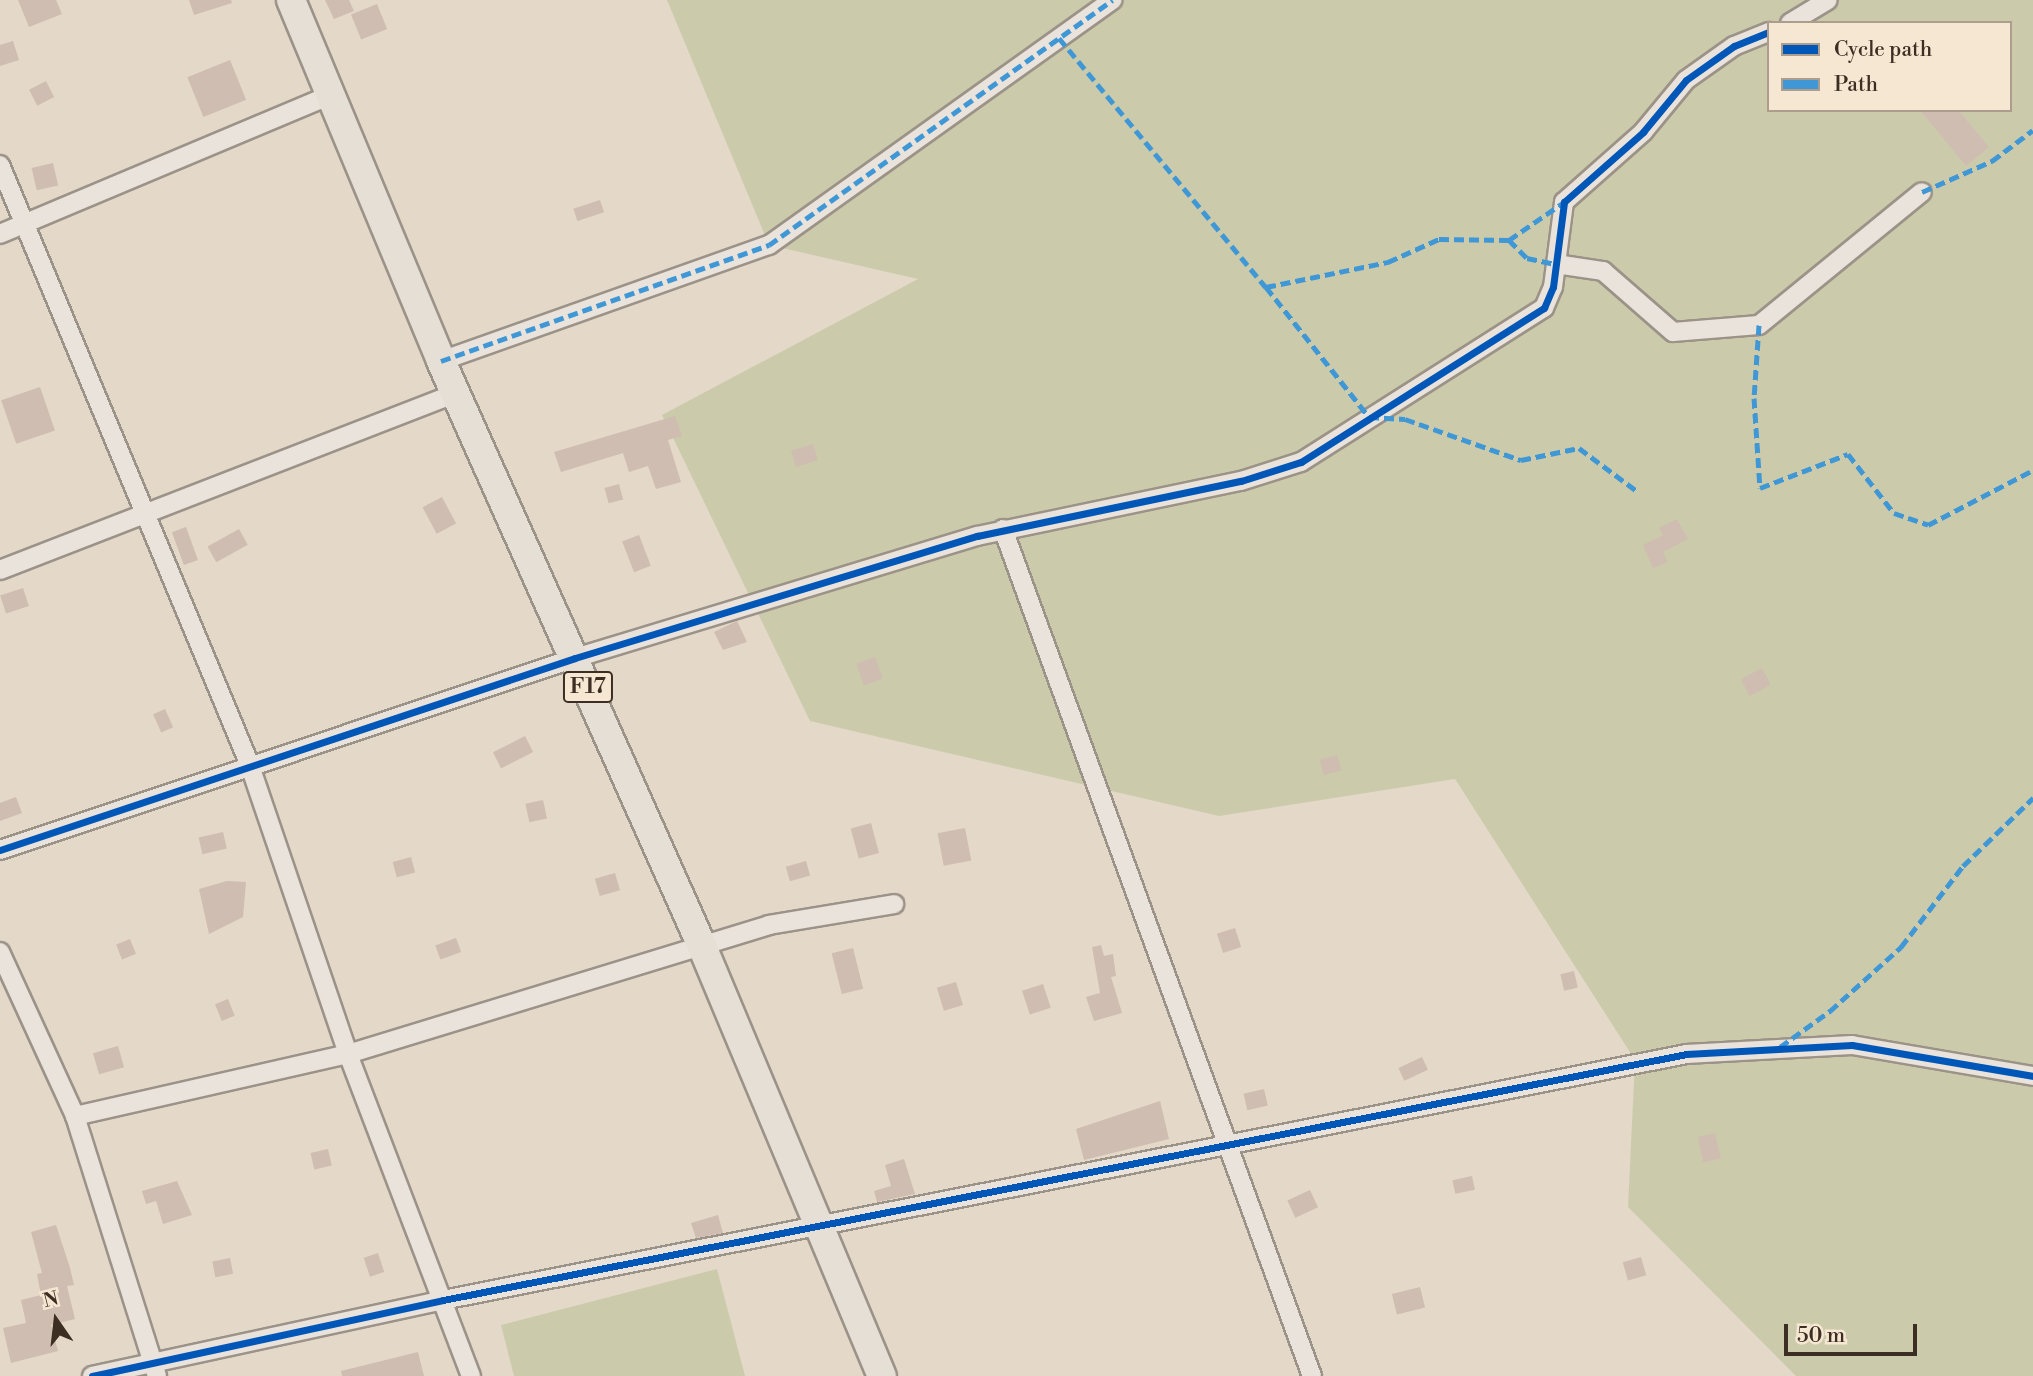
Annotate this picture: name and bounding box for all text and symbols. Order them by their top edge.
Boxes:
legend [1767,21,2012,112]
text: Cycle path [1834,37,1932,63]
text: Path [1834,72,1878,98]
road number: F17 [562,670,614,704]
north arrow [21,1285,91,1355]
text: N [41,1286,61,1313]
scale bar [1788,1310,1921,1354]
text: 50 m [1797,1323,1845,1349]

